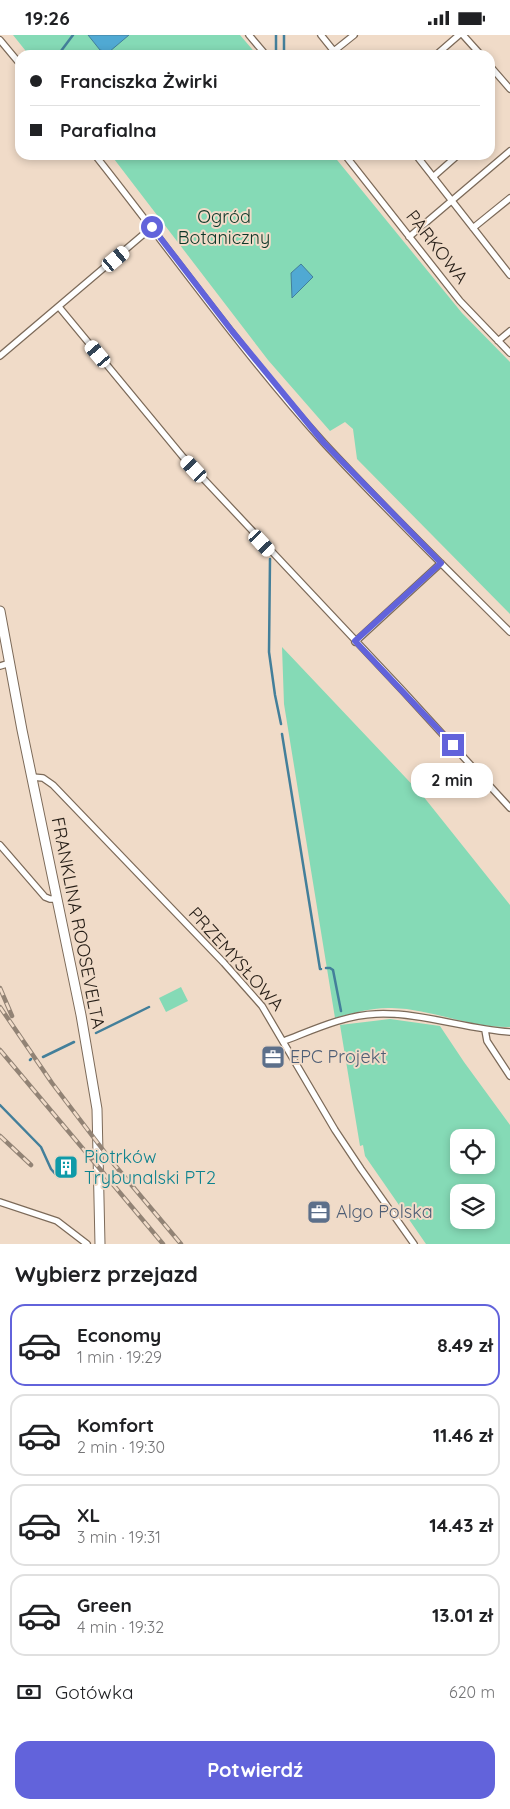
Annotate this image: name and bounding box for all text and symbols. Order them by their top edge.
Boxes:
text: 19:26 [25,6,70,30]
text: Franciszka Żwirki [60,69,217,93]
text: Parafialna [60,118,156,142]
park label: Ogród Botaniczny [178,205,270,249]
street label: PARKOWA [401,205,474,289]
route start [141,216,163,238]
car [99,244,132,274]
car [82,338,113,370]
car [178,453,209,485]
car [246,527,277,559]
route end [442,734,464,756]
callout: 2 min [412,763,494,797]
text: 2 min [431,770,473,790]
street label: FRANKLINA ROOSEVELTA [47,815,110,1031]
street label: PRZEMYSŁOWA [184,902,289,1016]
office icon: EPC Projekt [260,1044,286,1070]
place label: EPC Projekt [290,1045,387,1068]
map controls [450,1129,495,1229]
button: locate [450,1129,495,1174]
place label: Piotrków Trybunalski PT2 [84,1145,216,1189]
building icon: Piotrków Trybunalski PT2 [53,1154,79,1180]
button: layers [450,1184,495,1229]
office icon: Algo Polska [306,1199,332,1225]
place label: Algo Polska [336,1200,433,1223]
text: Wybierz przejazd [15,1260,198,1288]
icon: car [17,1323,62,1368]
text: Economy [77,1323,161,1347]
text: 8.49 zł [437,1333,493,1357]
text: 1 min · 19:29 [77,1347,162,1367]
icon: car [17,1413,62,1458]
text: Komfort [77,1413,154,1437]
text: 11.46 zł [433,1423,493,1447]
text: 2 min · 19:30 [77,1437,165,1457]
icon: car [17,1503,62,1548]
text: XL [77,1503,100,1527]
text: 14.43 zł [429,1513,493,1537]
text: 3 min · 19:31 [77,1527,161,1547]
icon: car [17,1593,62,1638]
text: Green [77,1593,132,1617]
text: 13.01 zł [432,1603,493,1627]
text: 4 min · 19:32 [77,1617,164,1637]
icon: cash [15,1678,43,1706]
text: Gotówka [55,1680,134,1704]
text: 620 m [449,1682,495,1702]
button: Potwierdź [15,1741,495,1799]

